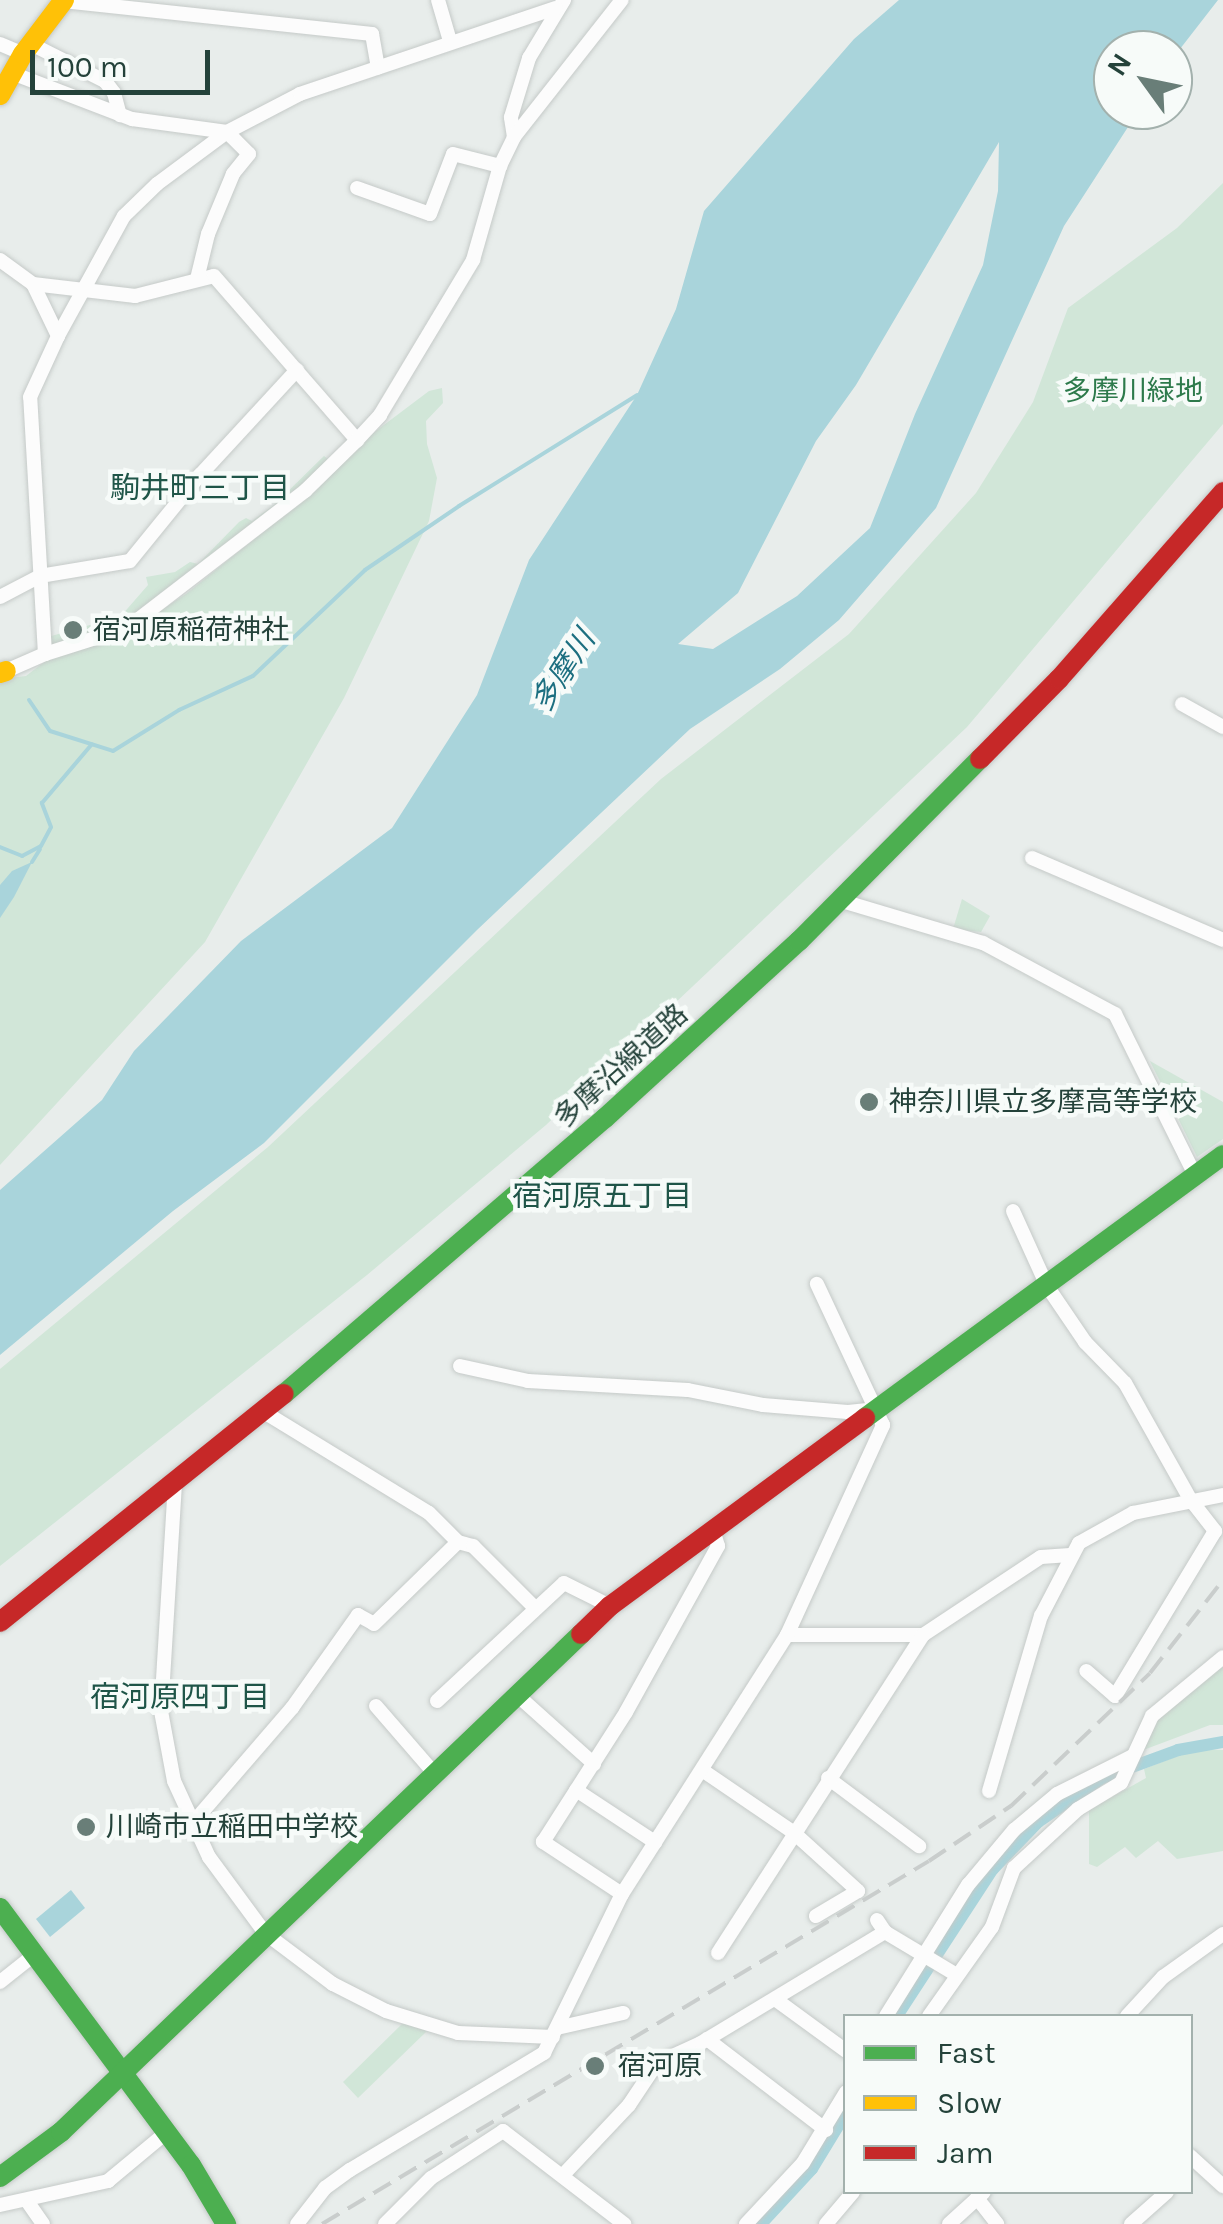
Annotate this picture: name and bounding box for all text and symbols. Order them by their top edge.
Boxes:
scale bar [35,30,215,92]
north arrow [1093,30,1193,130]
text: N [1100,47,1138,82]
text: 100 m [47,49,128,85]
park label: 多摩川緑地 [1063,374,1203,408]
district label: 駒井町三丁目 [110,470,290,506]
place label: 宿河原稲荷神社 [93,613,289,647]
marker: 宿河原稲荷神社 [62,619,84,641]
water label: 多摩川 [523,623,603,719]
street label: 多摩沿線道路 [547,997,695,1135]
place label: 神奈川県立多摩高等学校 [889,1085,1197,1119]
marker: 神奈川県立多摩高等学校 [858,1091,880,1113]
district label: 宿河原五丁目 [512,1178,692,1214]
district label: 宿河原四丁目 [90,1679,270,1715]
place label: 川崎市立稲田中学校 [106,1810,358,1844]
marker: 川崎市立稲田中学校 [75,1816,97,1838]
legend [843,2014,1193,2194]
text: Fast [937,2035,996,2071]
place label: 宿河原 [618,2049,702,2083]
marker: 宿河原 [582,2053,608,2079]
text: Slow [937,2085,1002,2121]
text: Jam [937,2135,994,2171]

